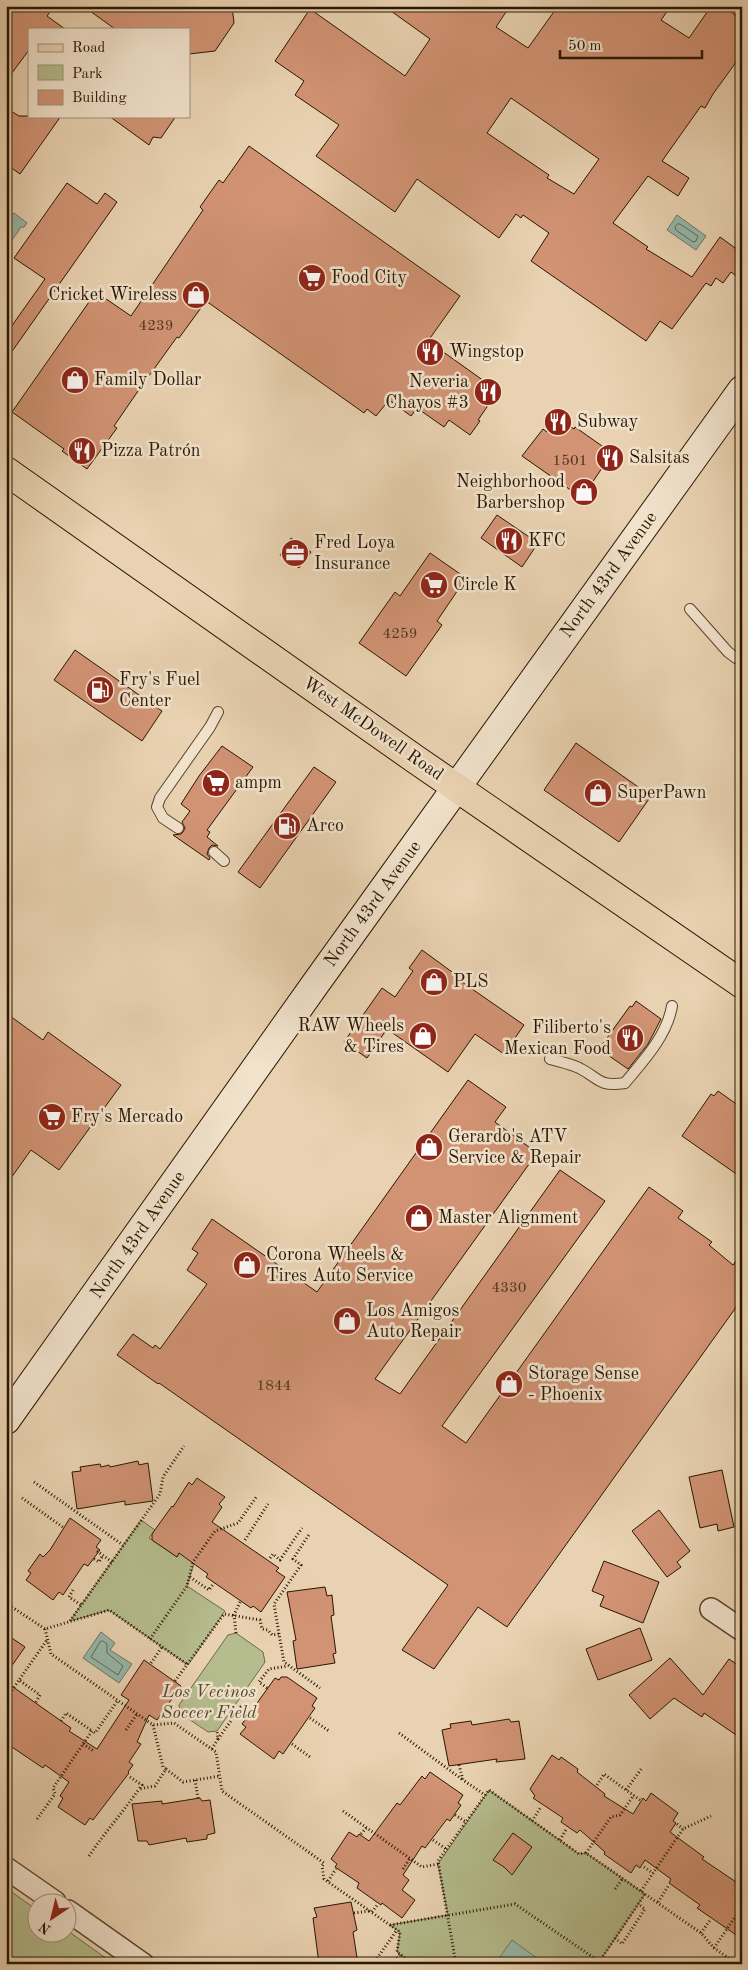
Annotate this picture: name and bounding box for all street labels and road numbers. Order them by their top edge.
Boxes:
street label: North 43rd Avenue [557,509,661,641]
street label: West McDowell Road [300,674,446,784]
street label: North 43rd Avenue [321,838,425,970]
street label: North 43rd Avenue [87,1168,189,1302]

